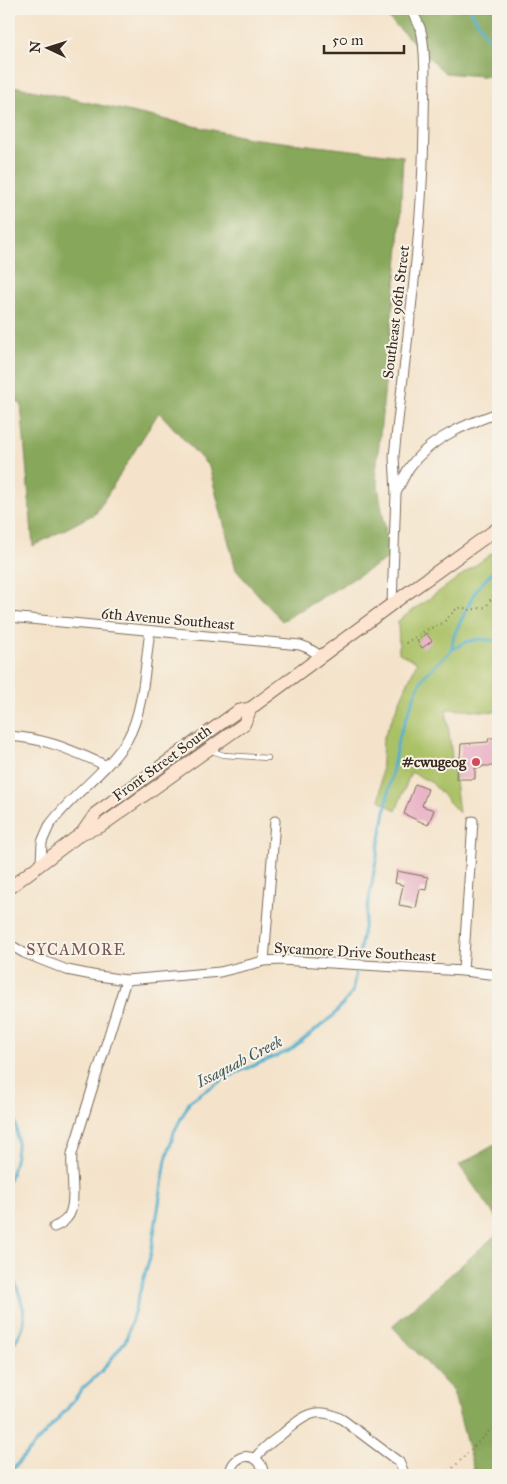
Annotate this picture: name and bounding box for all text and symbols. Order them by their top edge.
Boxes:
north arrow [22,22,72,72]
scale bar [324,22,404,54]
text: 50 m [332,31,364,49]
text: N [27,40,44,54]
street label: Southeast 96th Street [379,244,413,380]
street label: 6th Avenue Southeast [100,604,236,634]
street label: Front Street South [109,721,215,805]
place label: #cwugeog [402,753,467,772]
marker: #cwugeog [470,756,482,768]
street label: Sycamore Drive Southeast [273,939,437,965]
district label: SYCAMORE [26,940,126,959]
water label: Issaquah Creek [192,1032,285,1092]

